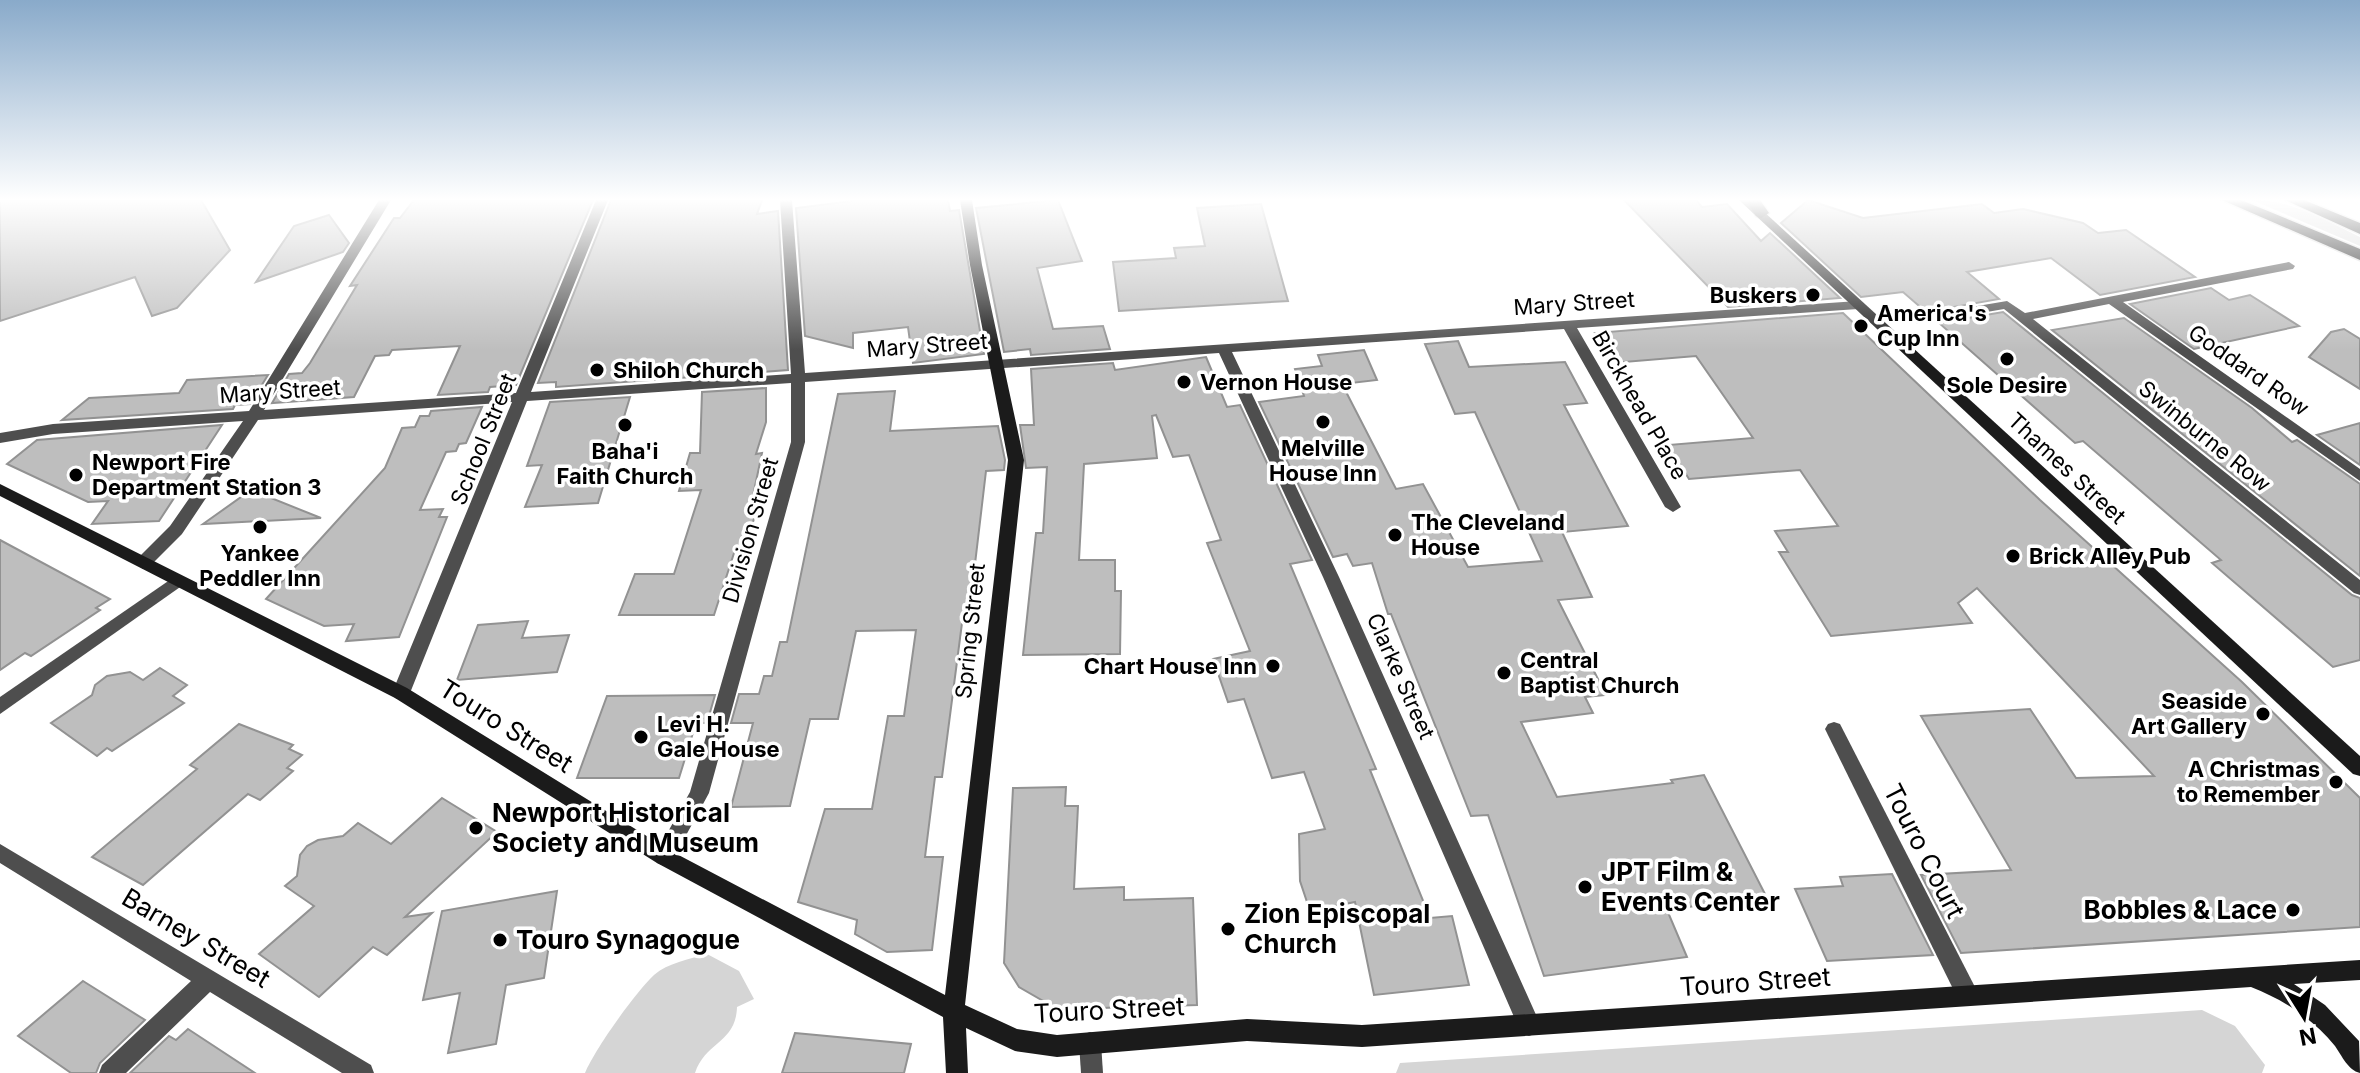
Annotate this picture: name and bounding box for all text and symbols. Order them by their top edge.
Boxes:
place label: Buskers [1710,282,1797,308]
street label: Mary Street [1512,286,1636,320]
marker: Buskers [1804,286,1822,304]
place label: America's Cup Inn [1877,300,1987,351]
marker: America's Cup Inn [1852,317,1870,335]
street label: Goddard Row [2184,319,2314,421]
street label: Birckhead Place [1587,326,1693,484]
street label: Mary Street [865,328,989,362]
marker: Sole Desire [1998,350,2016,368]
place label: Shiloh Church [613,357,764,383]
marker: Shiloh Church [588,361,606,379]
street label: School Street [445,369,521,509]
place label: Vernon House [1200,369,1352,395]
place label: Sole Desire [1947,372,2067,398]
marker: Vernon House [1175,373,1193,391]
street label: Mary Street [218,374,342,408]
street label: Swinburne Row [2134,375,2276,497]
street label: Thames Street [2003,407,2131,529]
marker: Melville House Inn [1314,413,1332,431]
marker: Baha'i Faith Church [616,416,634,434]
place label: Melville House Inn [1269,435,1377,486]
place label: Baha'i Faith Church [556,438,694,489]
place label: Newport Fire Department Station 3 [92,449,321,500]
street label: Division Street [717,454,783,606]
marker: Newport Fire Department Station 3 [67,466,85,484]
place label: The Cleveland House [1411,509,1565,560]
marker: Yankee Peddler Inn [251,518,269,536]
marker: The Cleveland House [1386,526,1404,544]
place label: Yankee Peddler Inn [199,540,321,591]
place label: Brick Alley Pub [2029,543,2191,569]
marker: Brick Alley Pub [2004,547,2022,565]
street label: Spring Street [950,562,990,700]
street label: Clarke Street [1362,609,1440,743]
place label: Central Baptist Church [1520,647,1680,698]
place label: Chart House Inn [1084,653,1257,679]
marker: Chart House Inn [1264,657,1282,675]
marker: Central Baptist Church [1495,664,1513,682]
street label: Touro Street [434,672,579,779]
place label: Seaside Art Gallery [2131,688,2247,739]
marker: Seaside Art Gallery [2254,705,2272,723]
place label: Levi H. Gale House [657,711,780,762]
marker: Levi H. Gale House [632,728,650,746]
place label: A Christmas to Remember [2177,756,2320,807]
marker: A Christmas to Remember [2327,773,2345,791]
street label: Touro Court [1877,778,1972,923]
place label: Newport Historical Society and Museum [492,797,759,858]
marker: Newport Historical Society and Museum [467,819,485,837]
place label: JPT Film & Events Center [1601,856,1780,917]
marker: JPT Film & Events Center [1576,878,1594,896]
street label: Barney Street [117,881,276,994]
place label: Bobbles & Lace [2084,894,2277,925]
place label: Zion Episcopal Church [1244,898,1430,959]
marker: Bobbles & Lace [2284,901,2302,919]
marker: Zion Episcopal Church [1219,920,1237,938]
place label: Touro Synagogue [516,924,740,955]
marker: Touro Synagogue [491,931,509,949]
street label: Touro Street [1678,961,1832,1002]
north arrow [2264,977,2344,1057]
street label: Touro Street [1033,990,1185,1029]
text: N [2297,1022,2319,1051]

